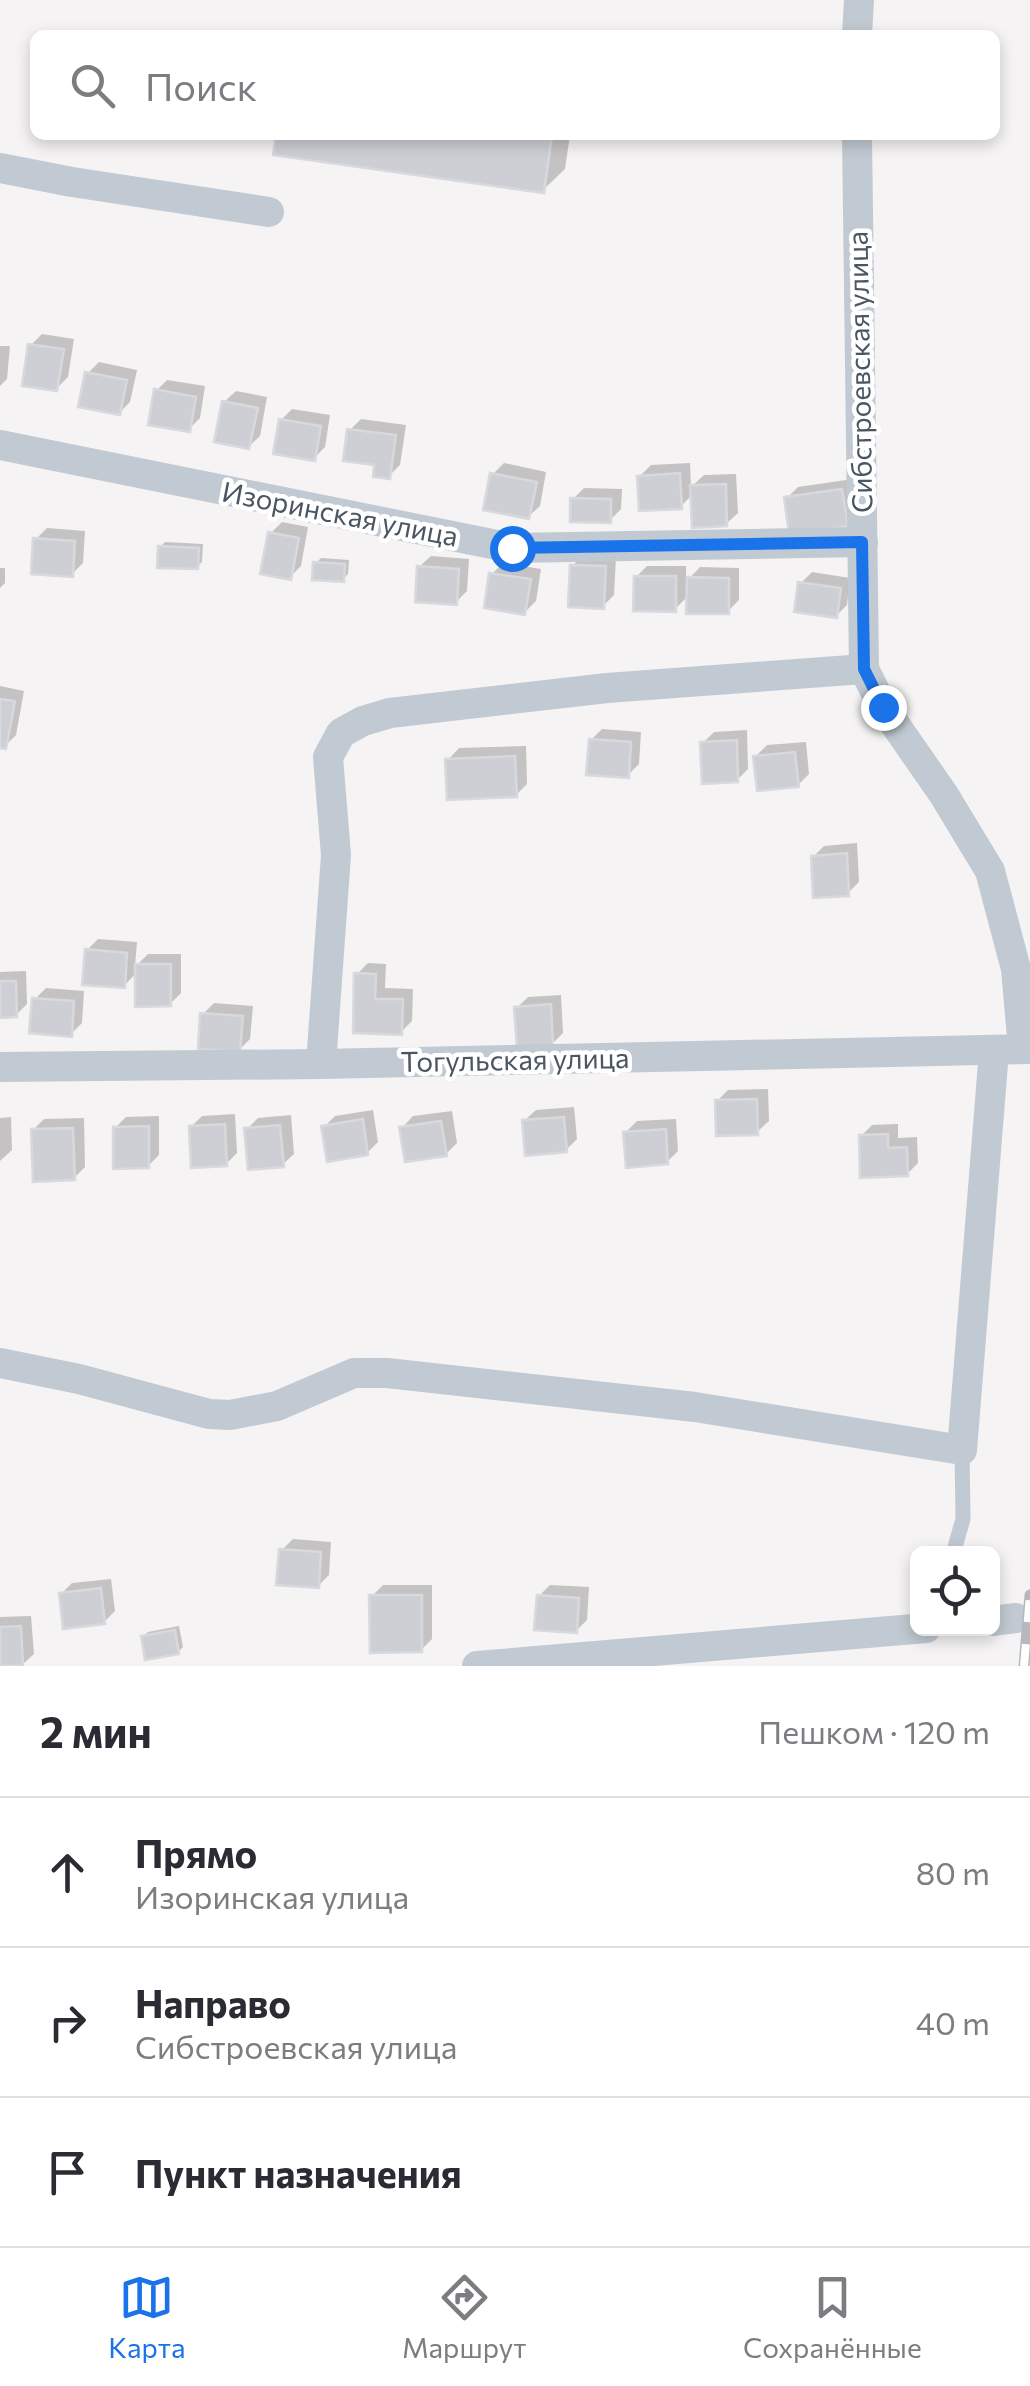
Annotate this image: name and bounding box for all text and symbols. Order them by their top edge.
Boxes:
search box [30,30,1000,140]
icon: search [65,58,120,113]
text: Поиск [145,62,257,109]
street label: Сибстроевская улица [840,231,878,513]
street label: Изоринская улица [219,473,461,553]
route start [490,526,536,572]
route end [861,685,907,731]
street label: Тогульская улица [400,1040,630,1078]
map controls [910,1546,1000,1636]
button: locate [910,1546,1000,1636]
text: 2 мин [40,1705,152,1757]
text: Пешком · 120 m [758,1711,990,1751]
text: Прямо [135,1829,257,1876]
icon: ahead [40,1845,95,1900]
text: 80 m [916,1852,990,1892]
text: Изоринская улица [135,1876,409,1916]
text: Направо [135,1979,291,2026]
icon: right [40,1995,95,2050]
text: 40 m [916,2002,990,2042]
text: Сибстроевская улица [135,2026,457,2066]
icon: arrive [40,2145,95,2200]
text: Пункт назначения [135,2149,462,2196]
tab: Карта [108,2270,185,2364]
tab: Маршрут [402,2270,526,2364]
tab: Сохранённые [743,2270,922,2364]

